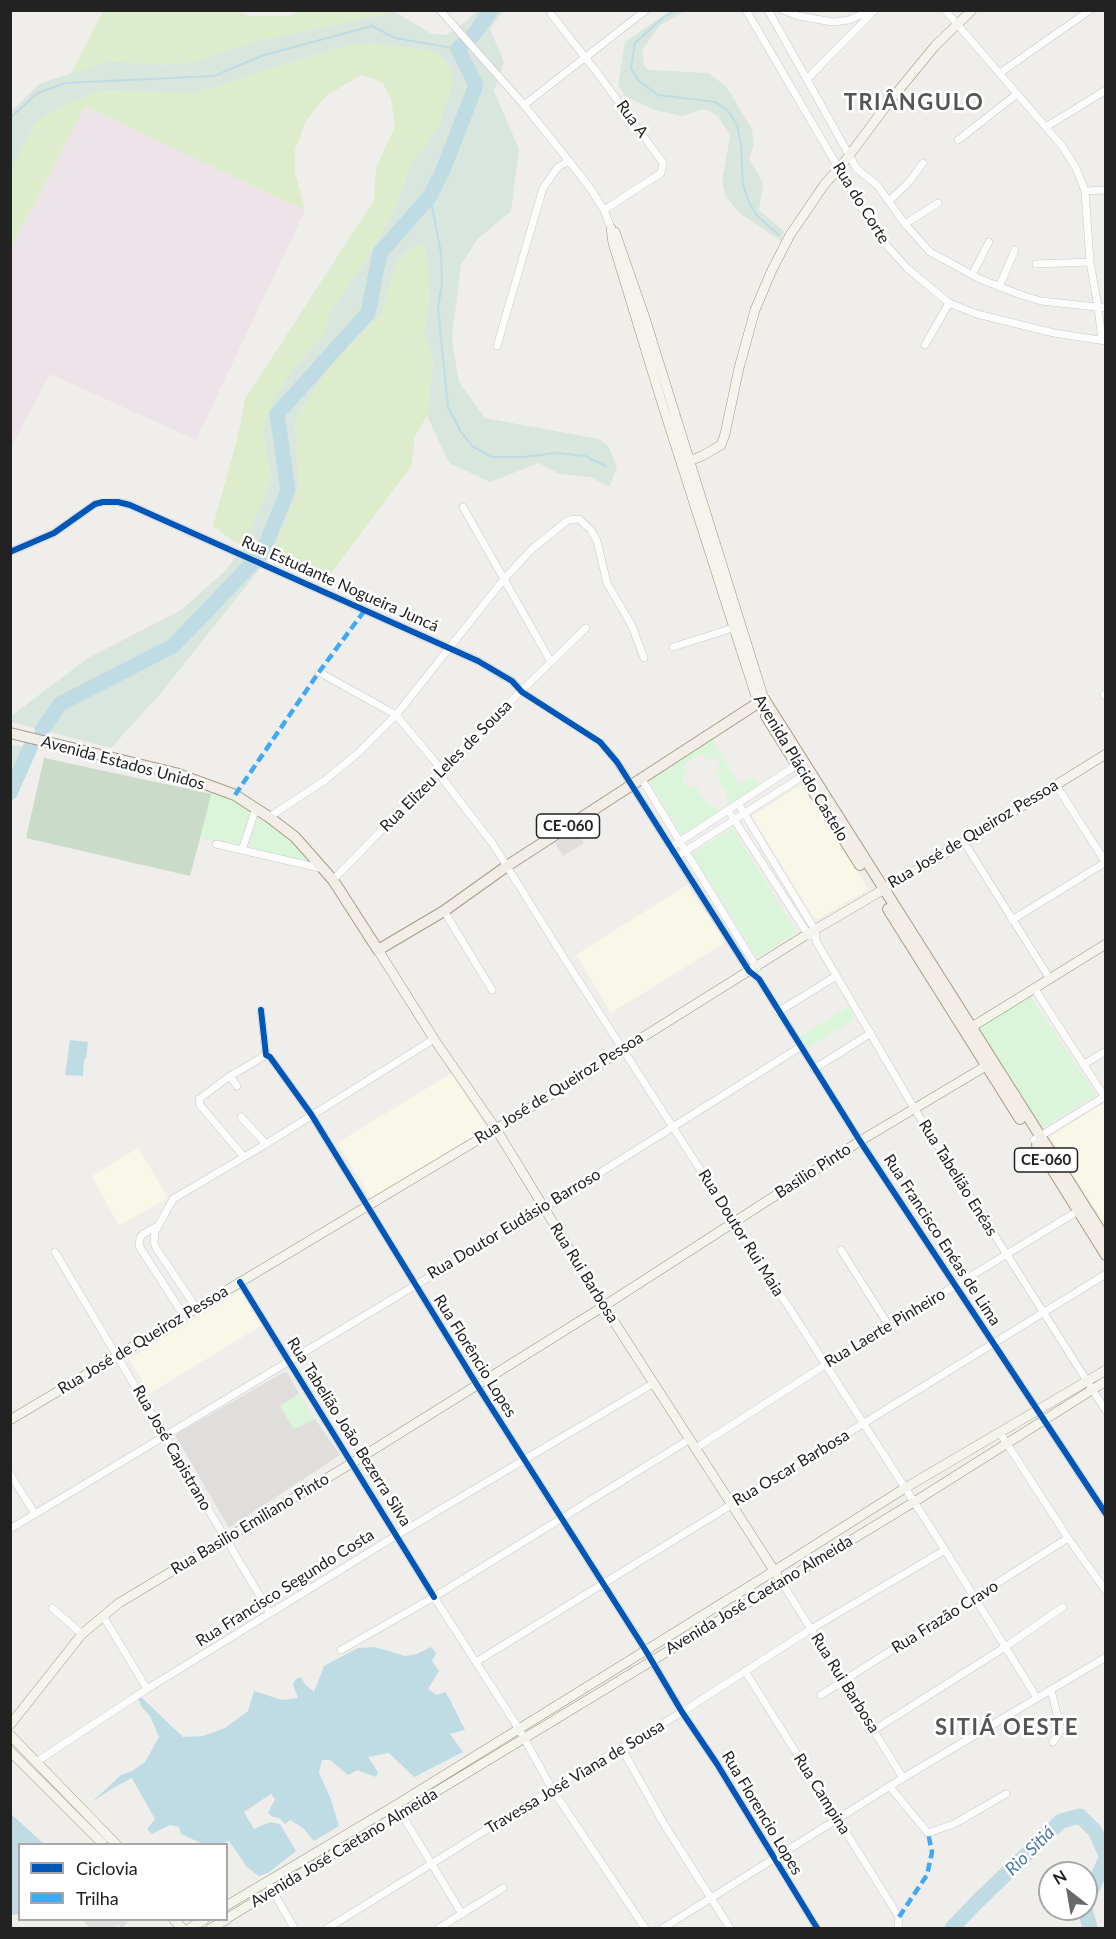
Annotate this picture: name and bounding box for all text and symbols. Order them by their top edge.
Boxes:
district label: TRIÂNGULO [844,90,984,116]
street label: Rua A [612,97,652,141]
street label: Rua do Corte [828,159,894,247]
street label: Rua Estudante Nogueira Juncá [239,532,441,636]
street label: Avenida Plácido Castelo [750,691,852,845]
street label: Rua Elizeu Leles de Sousa [376,696,516,836]
street label: Avenida Estados Unidos [39,732,207,794]
street label: Rua José de Queiroz Pessoa [884,775,1062,893]
road number: CE-060 [536,814,600,838]
street label: Rua José de Queiroz Pessoa [471,1028,647,1148]
street label: Rua Tabelião Enéas [914,1116,1002,1240]
street label: Basilio Pinto [771,1139,855,1203]
road number: CE-060 [1014,1148,1078,1172]
street label: Rua Francisco Enéas de Lima [879,1151,1005,1329]
street label: Rua Doutor Eudásio Barroso [424,1165,604,1283]
street label: Rua Doutor Rui Maia [694,1166,788,1300]
street label: Rua Rui Barbosa [546,1220,622,1326]
street label: Rua José de Queiroz Pessoa [54,1281,232,1399]
street label: Rua Laerte Pinheiro [821,1284,949,1372]
street label: Rua Florêncio Lopes [430,1291,520,1421]
street label: Rua Tabelião João Bezerra Silva [283,1334,415,1530]
street label: Rua José Capistrano [128,1382,216,1514]
street label: Rua Oscar Barbosa [729,1426,853,1510]
street label: Rua Basilio Emiliano Pinto [167,1469,333,1579]
street label: Rua Francisco Segundo Costa [192,1525,378,1651]
street label: Avenida José Caetano Almeida [662,1531,856,1659]
street label: Rua Frazão Cravo [888,1576,1002,1658]
street label: Rua Rui Barbosa [807,1630,883,1736]
district label: SITIÁ OESTE [935,1715,1079,1741]
street label: Travessa José Viana de Sousa [482,1716,668,1838]
street label: Rua Florencio Lopes [717,1748,807,1878]
street label: Rua Campina [789,1750,855,1838]
street label: Avenida José Caetano Almeida [247,1784,441,1912]
water label: Rio Sitiá [1001,1822,1059,1880]
legend [18,1843,228,1921]
text: Ciclovia [76,1857,138,1879]
north arrow [1038,1861,1098,1921]
text: N [1049,1866,1070,1888]
text: Trilha [76,1887,119,1909]

